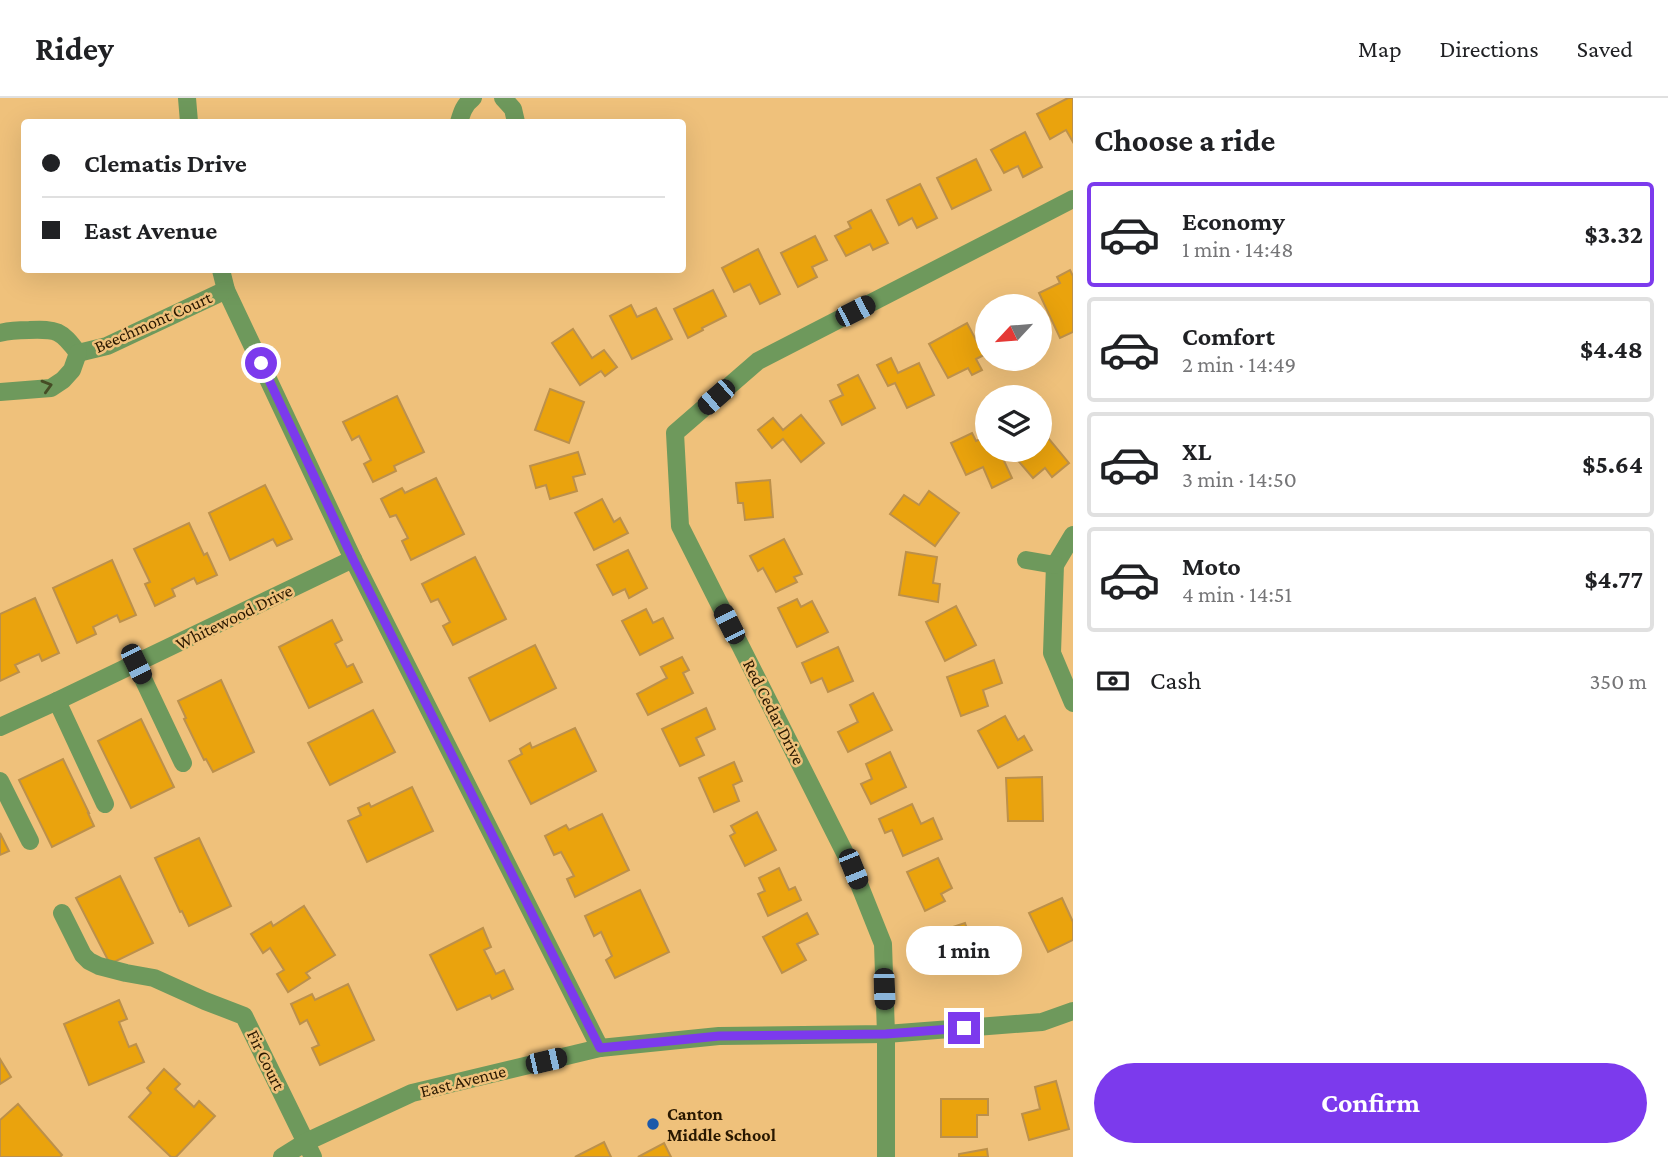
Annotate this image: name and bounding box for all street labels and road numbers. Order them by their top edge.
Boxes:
street label: Beechmont Court [91,287,216,357]
street label: Whitewood Drive [172,580,296,654]
street label: Red Cedar Drive [739,656,809,768]
street label: Fir Court [243,1027,290,1094]
street label: East Avenue [418,1061,508,1101]

